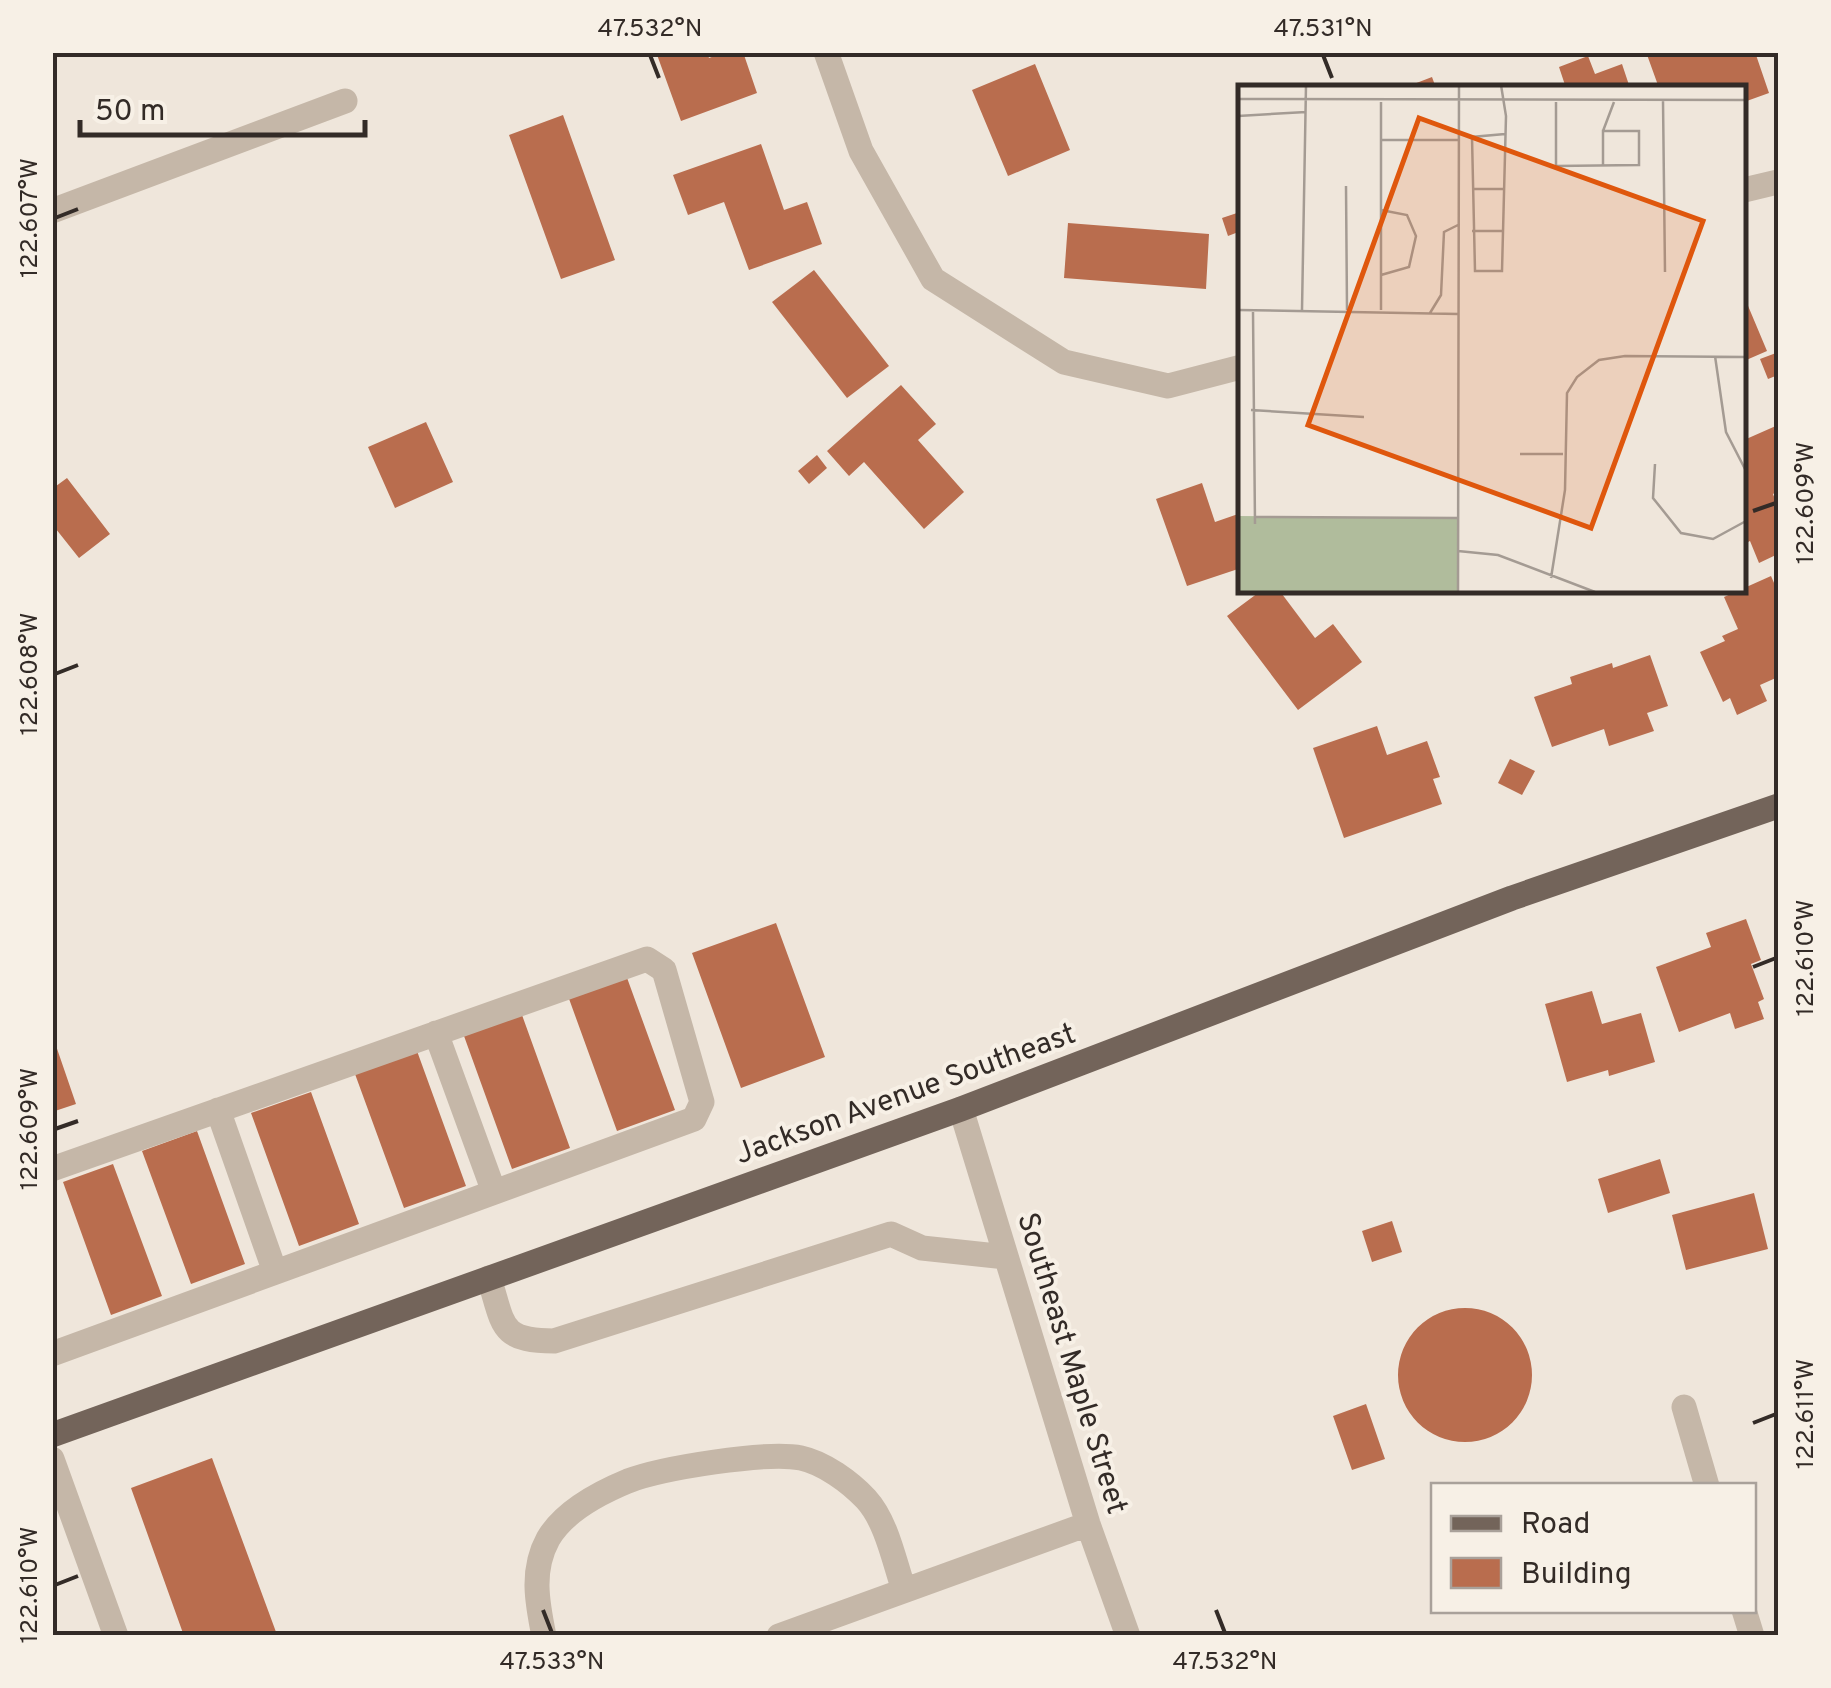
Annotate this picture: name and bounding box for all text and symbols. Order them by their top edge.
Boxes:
text: 47.532°N [598,14,702,46]
text: 47.531°N [1273,14,1373,46]
scale bar [80,75,365,137]
inset map [1238,85,1746,592]
text: 50 m [95,94,165,131]
text: 122.607°W [15,158,47,278]
text: 122.609°W [1791,442,1823,564]
text: 122.608°W [15,612,47,736]
text: 122.610°W [1791,899,1823,1017]
street label: Jackson Avenue Southeast [731,1017,1081,1174]
text: 122.609°W [15,1068,47,1190]
street label: Southeast Maple Street [1007,1209,1134,1519]
text: 122.611°W [1791,1359,1823,1469]
legend [1431,1483,1756,1613]
text: Road [1521,1507,1590,1544]
text: 122.610°W [15,1526,47,1644]
text: Building [1521,1557,1632,1594]
text: 47.533°N [499,1647,605,1679]
text: 47.532°N [1173,1647,1277,1679]

